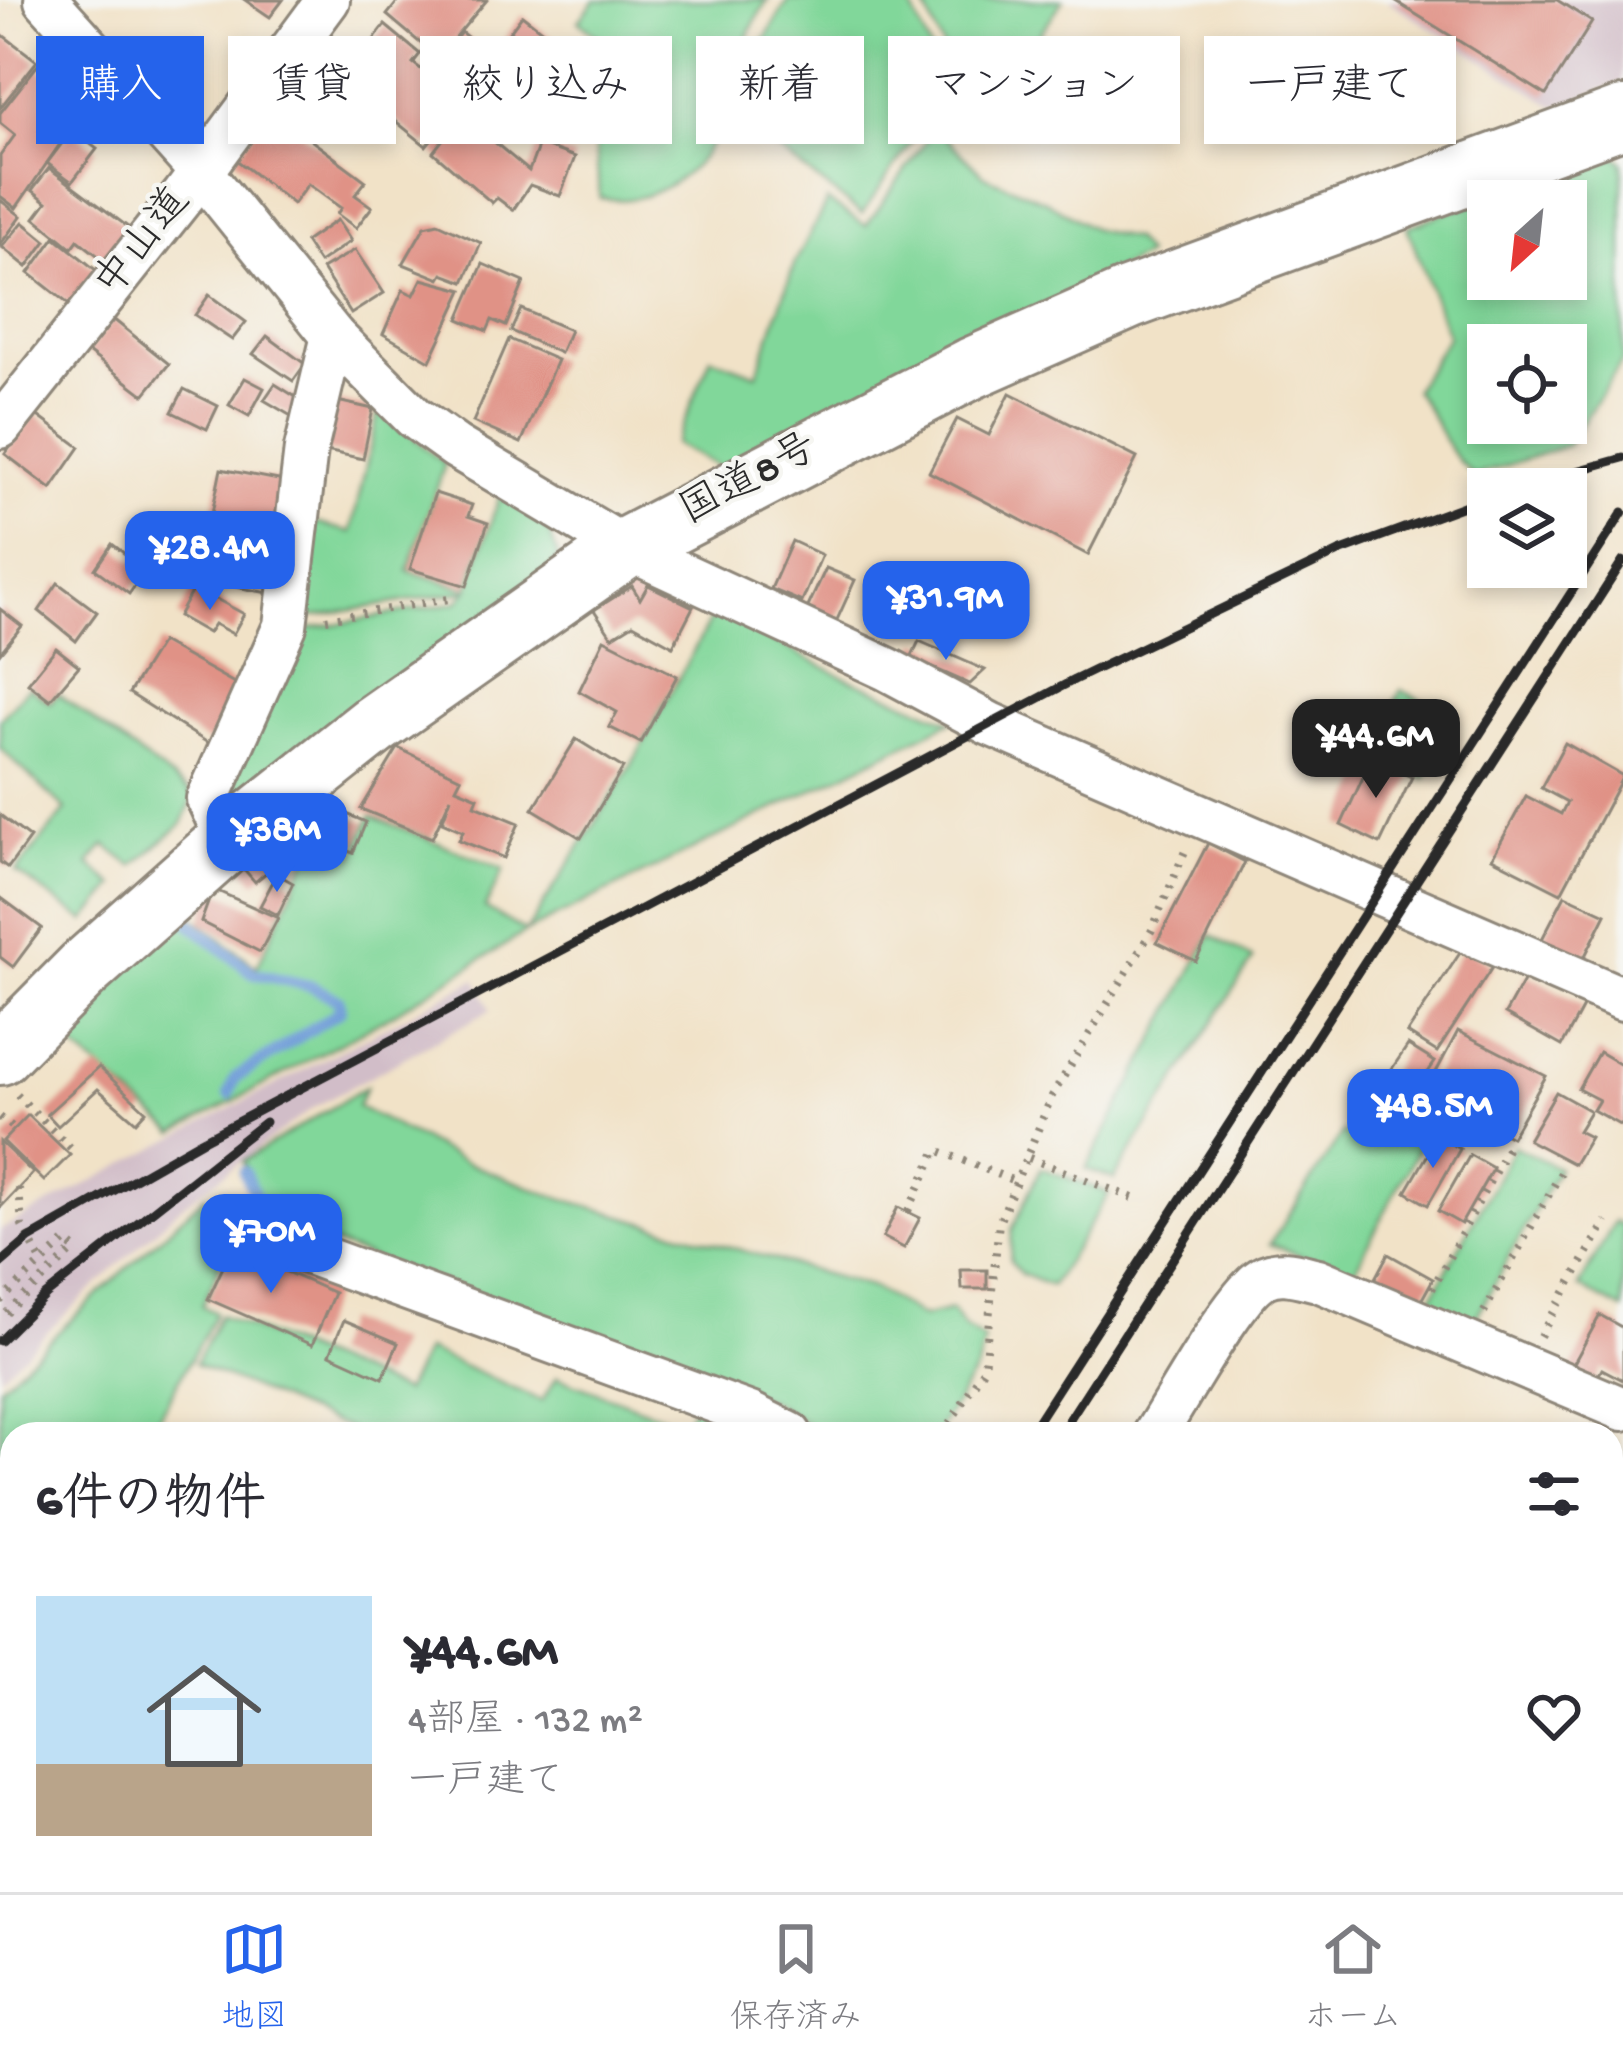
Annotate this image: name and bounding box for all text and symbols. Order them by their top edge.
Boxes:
chip: 購入 [36,36,204,144]
chip: 賃貸 [228,36,396,144]
chip: 絞り込み [420,36,672,144]
chip: 新着 [696,36,864,144]
chip: マンション [888,36,1180,144]
chip: 一戸建て [1204,36,1456,144]
street label: 中山道 [85,177,203,309]
north arrow [1467,180,1587,300]
map controls [1467,180,1587,588]
button: locate [1467,324,1587,444]
street label: 国道8号 [672,424,827,539]
button: layers [1467,468,1587,588]
pin: ¥28.4M [112,511,308,613]
text: ¥28.4M [152,527,268,573]
pin: ¥31.9M [848,561,1044,663]
text: ¥31.9M [890,577,1002,623]
pin: ¥44.6M [1278,699,1474,801]
text: ¥44.6M [1319,715,1433,761]
pin: ¥38M [206,793,348,895]
text: ¥38M [234,809,320,855]
pin: ¥48.5M [1335,1069,1531,1171]
text: ¥48.5M [1374,1085,1492,1131]
pin: ¥70M [200,1194,342,1296]
text: ¥70M [227,1210,315,1256]
icon: filters [1521,1461,1587,1527]
text: 6件の物件 [36,1474,266,1534]
text: ¥44.6M [408,1625,557,1685]
icon: home [132,1644,276,1788]
icon: heart [1521,1683,1587,1749]
text: 4部屋 · 132 m² [408,1700,643,1746]
text: 一戸建て [408,1761,564,1807]
tab: 地図 [221,1916,287,2039]
tab: 保存済み [730,1916,862,2039]
tab: ホーム [1304,1916,1402,2039]

